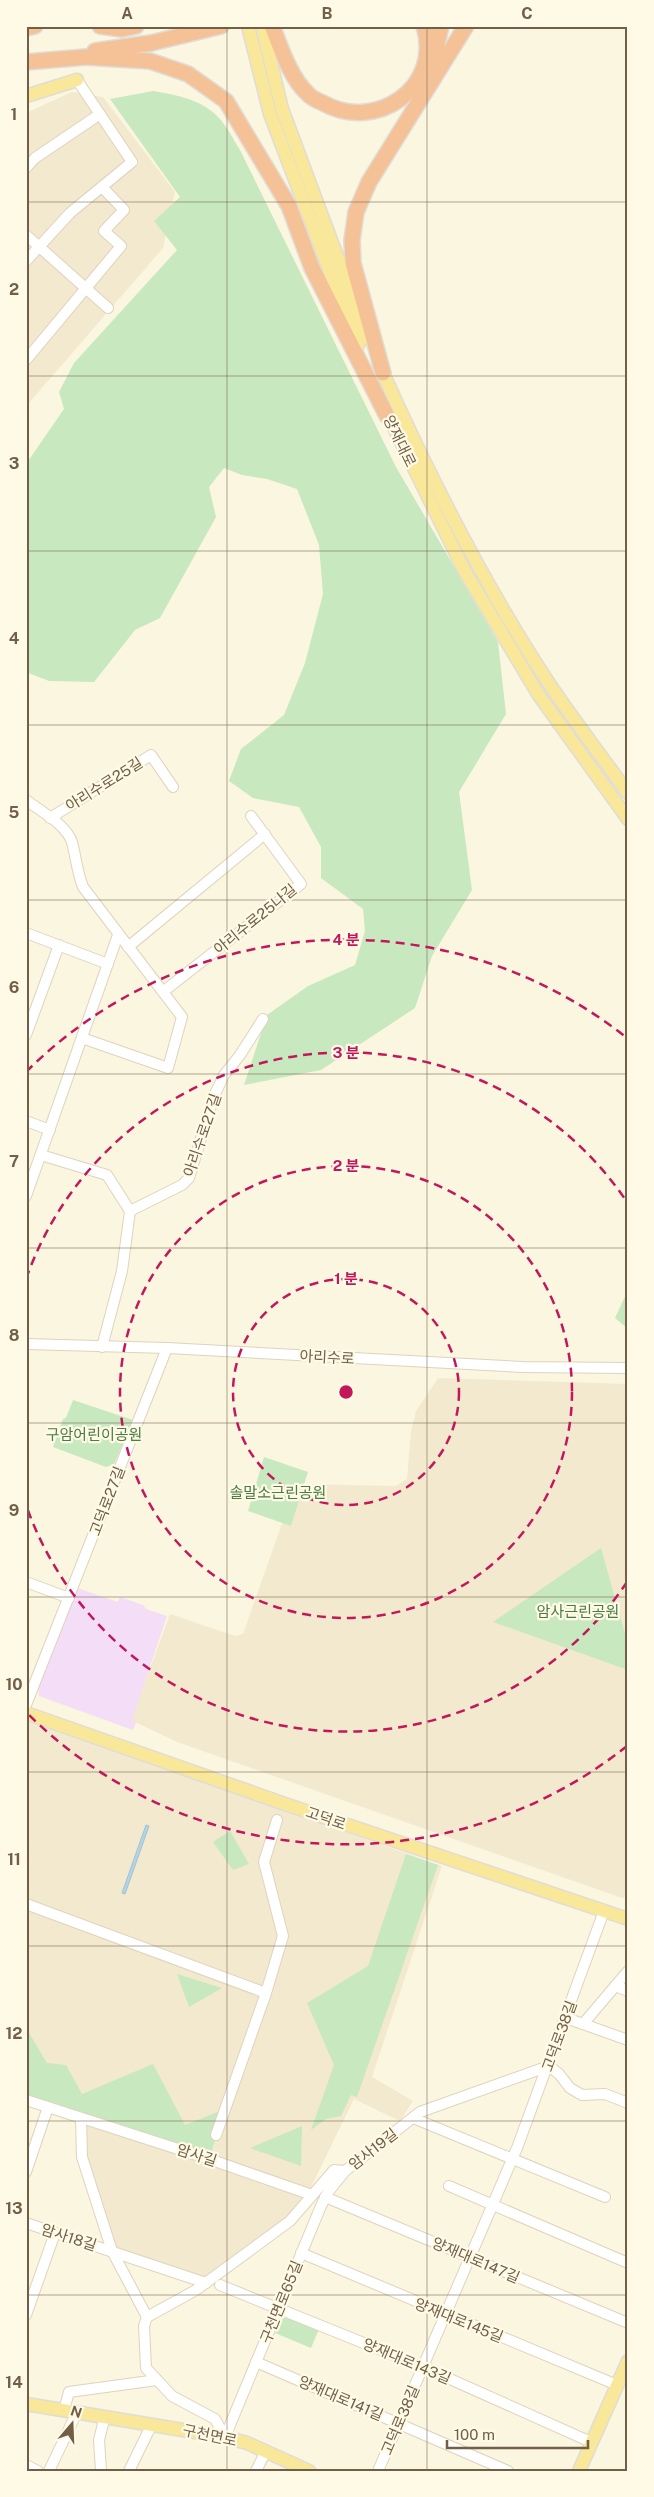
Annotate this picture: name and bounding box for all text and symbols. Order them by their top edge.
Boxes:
text: A [121,4,133,23]
text: B [322,4,333,23]
text: C [521,4,533,23]
text: 1 [11,105,17,124]
text: 2 [9,280,19,299]
street label: 양재대로 [380,412,420,470]
text: 3 [9,454,19,473]
text: 4 [9,629,20,648]
street label: 아리수로25길 [62,754,146,814]
text: 5 [9,803,20,822]
street label: 아리수로25나길 [210,881,300,957]
text: 4 분 [332,931,360,948]
text: 6 [9,978,19,997]
text: 3 분 [332,1044,360,1061]
street label: 아리수로27길 [180,1091,224,1179]
text: 7 [9,1152,19,1171]
text: 2 분 [333,1157,360,1174]
text: 1 분 [334,1270,358,1287]
text: 8 [9,1326,20,1345]
street label: 아리수로 [299,1347,355,1367]
centre of rings [337,1383,355,1401]
park label: 구암어린이공원 [46,1426,142,1443]
street label: 고덕로27길 [86,1464,128,1538]
park label: 솔말소근린공원 [230,1484,326,1501]
text: 9 [9,1501,19,1520]
park label: 암사근린공원 [537,1603,619,1620]
text: 10 [5,1675,23,1694]
street label: 고덕로 [304,1803,348,1833]
text: 11 [7,1850,21,1869]
street label: 고덕로38길 [538,1998,580,2074]
text: 12 [5,2024,23,2043]
street label: 암사19길 [345,2125,401,2173]
street label: 암사길 [175,2141,219,2169]
text: 13 [5,2199,23,2218]
street label: 암사18길 [39,2220,99,2254]
street label: 양재대로147길 [430,2234,522,2286]
street label: 구천면로65길 [257,2258,305,2346]
street label: 양재대로145길 [412,2295,506,2345]
street label: 양재대로143길 [360,2335,454,2387]
street label: 양재대로141길 [296,2372,386,2424]
text: 14 [5,2373,23,2392]
street label: 고덕로38길 [378,2382,422,2458]
north arrow [48,2400,98,2450]
text: N [68,2402,84,2421]
scale bar [447,2417,588,2449]
street label: 구천면로 [181,2421,239,2449]
text: 100 m [454,2426,495,2443]

